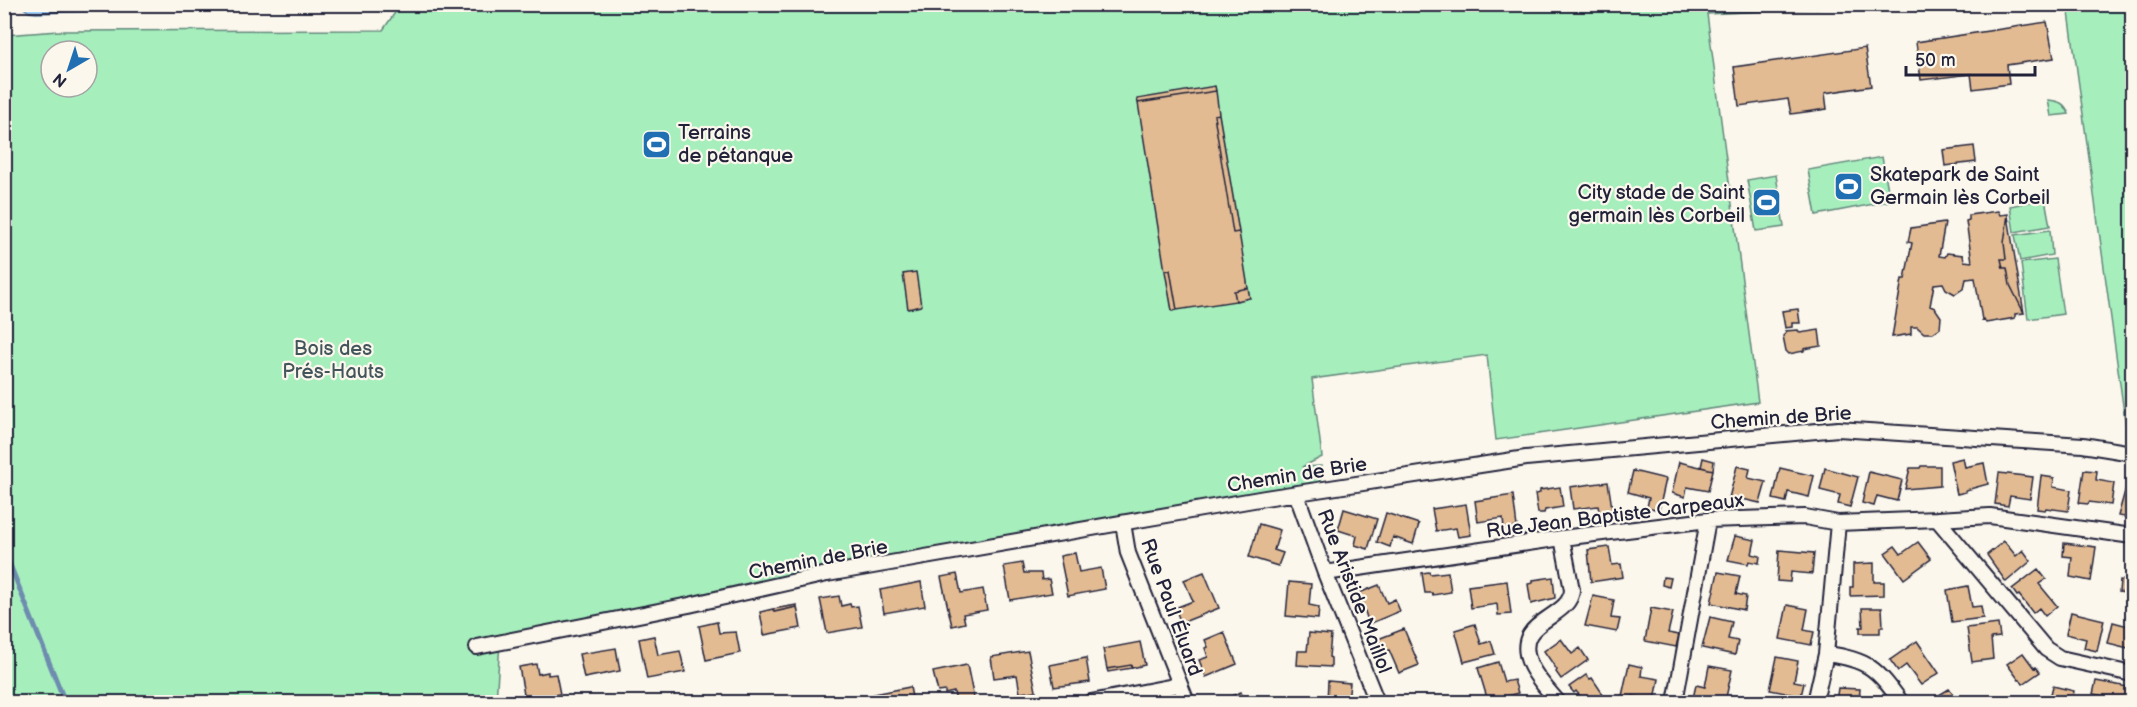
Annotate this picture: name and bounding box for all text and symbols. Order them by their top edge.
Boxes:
north arrow [39,39,99,99]
scale bar [1906,39,2035,77]
text: 50 m [1915,50,1956,71]
text: N [50,68,71,91]
place label: Terrains de pétanque [678,121,793,168]
sports icon: Terrains de pétanque [641,128,673,160]
place label: Skatepark de Saint Germain lès Corbeil [1870,163,2050,210]
sports icon: Skatepark de Saint Germain lès Corbeil [1833,170,1865,202]
place label: City stade de Saint germain lès Corbeil [1568,181,1745,228]
sports icon: City stade de Saint germain lès Corbeil [1750,187,1782,219]
park label: Bois des Prés-Hauts [282,337,384,384]
street label: Chemin de Brie [1710,401,1852,435]
street label: Chemin de Brie [1226,452,1369,498]
street label: Rue Jean Baptiste Carpeaux [1485,488,1746,544]
street label: Rue Aristide Maillol [1312,506,1396,677]
street label: Chemin de Brie [747,535,890,585]
street label: Rue Paul Éluard [1135,535,1208,679]

